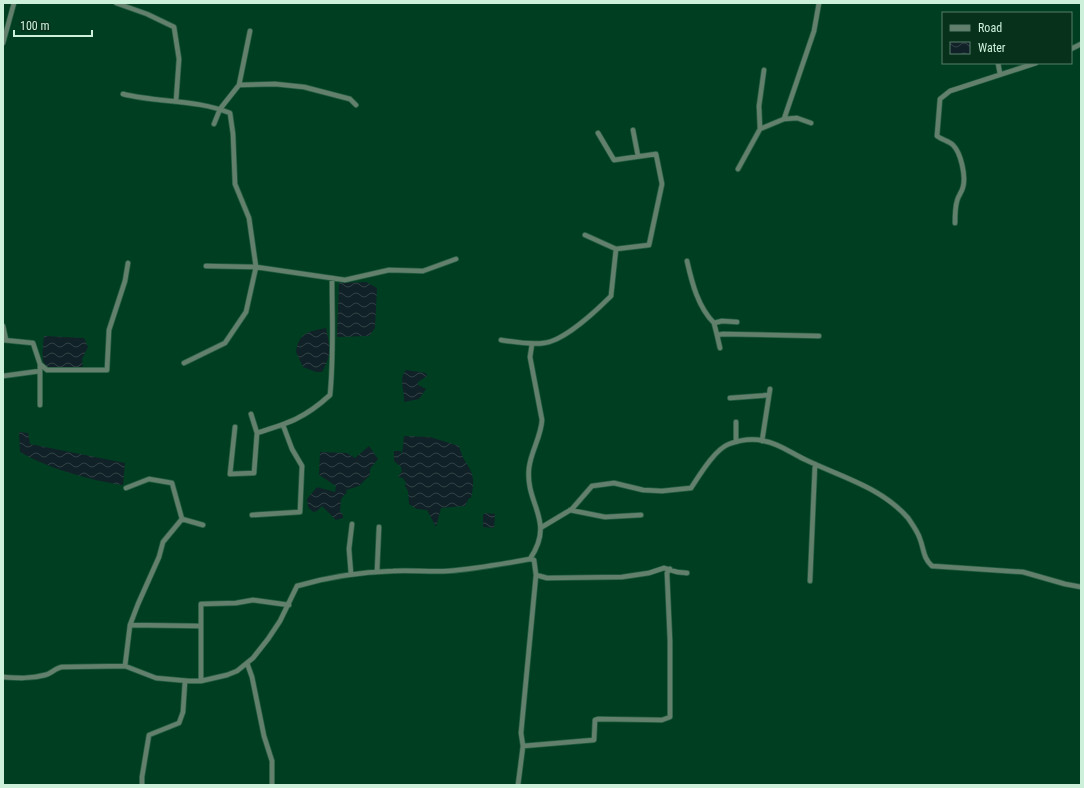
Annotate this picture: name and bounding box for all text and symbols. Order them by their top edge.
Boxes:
scale bar [14,12,92,38]
legend [942,12,1072,64]
text: 100 m [20,19,50,33]
text: Road [978,21,1002,35]
text: Water [978,41,1006,55]

